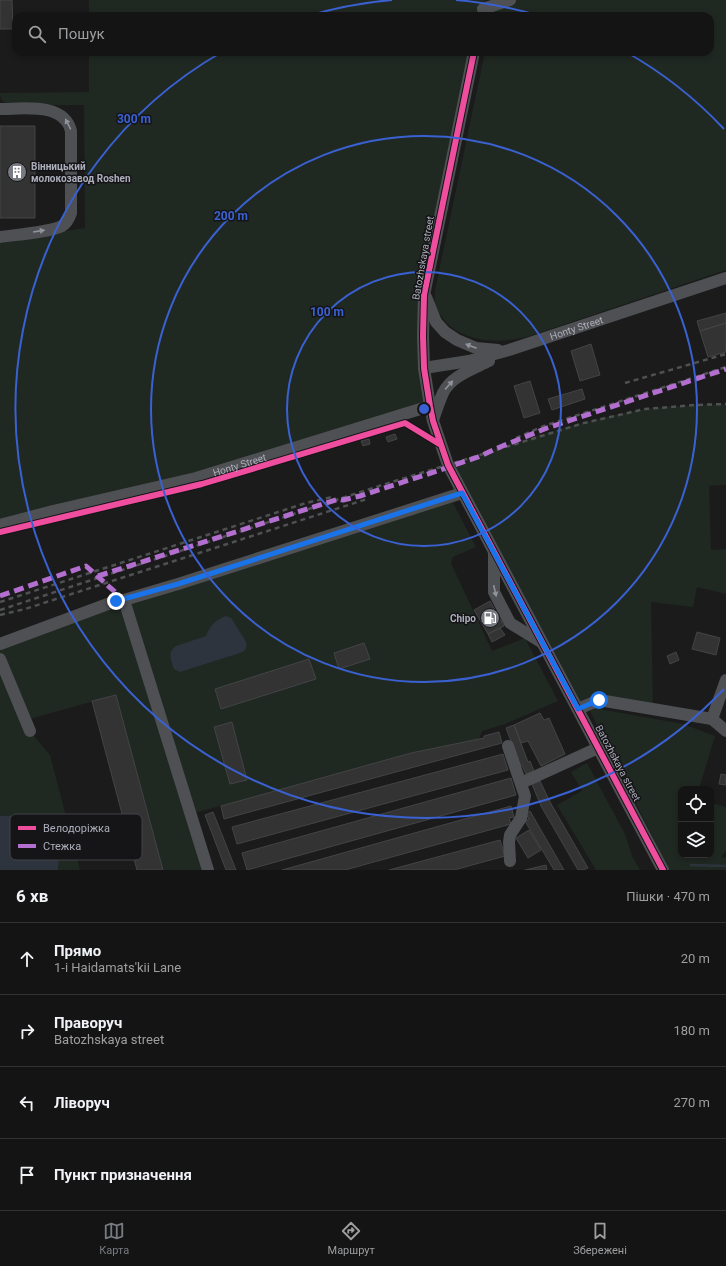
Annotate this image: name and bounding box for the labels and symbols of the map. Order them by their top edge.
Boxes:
text: 300 m [117,112,151,126]
one-way arrow [65,118,71,130]
building icon: Вінницький молокозавод Roshen [6,161,28,183]
place label: Вінницький молокозавод Roshen [31,161,131,184]
text: 200 m [214,209,248,223]
street label: Batozhskaya street [410,215,436,301]
one-way arrow [32,228,45,234]
text: 100 m [310,305,344,319]
street label: Honty Street [548,314,604,342]
one-way arrow [464,342,476,348]
one-way arrow [444,381,453,390]
centre of rings [417,402,431,416]
street label: Honty Street [211,451,267,478]
one-way arrow [493,585,499,598]
route end [107,592,125,610]
fuel station icon: Chipo [479,607,501,629]
place label: Chipo [450,613,476,624]
route start [590,691,608,709]
street label: Batozhskaya street [593,723,643,803]
legend [10,814,142,860]
text: Велодоріжка [43,822,110,835]
text: Стежка [43,840,81,853]

